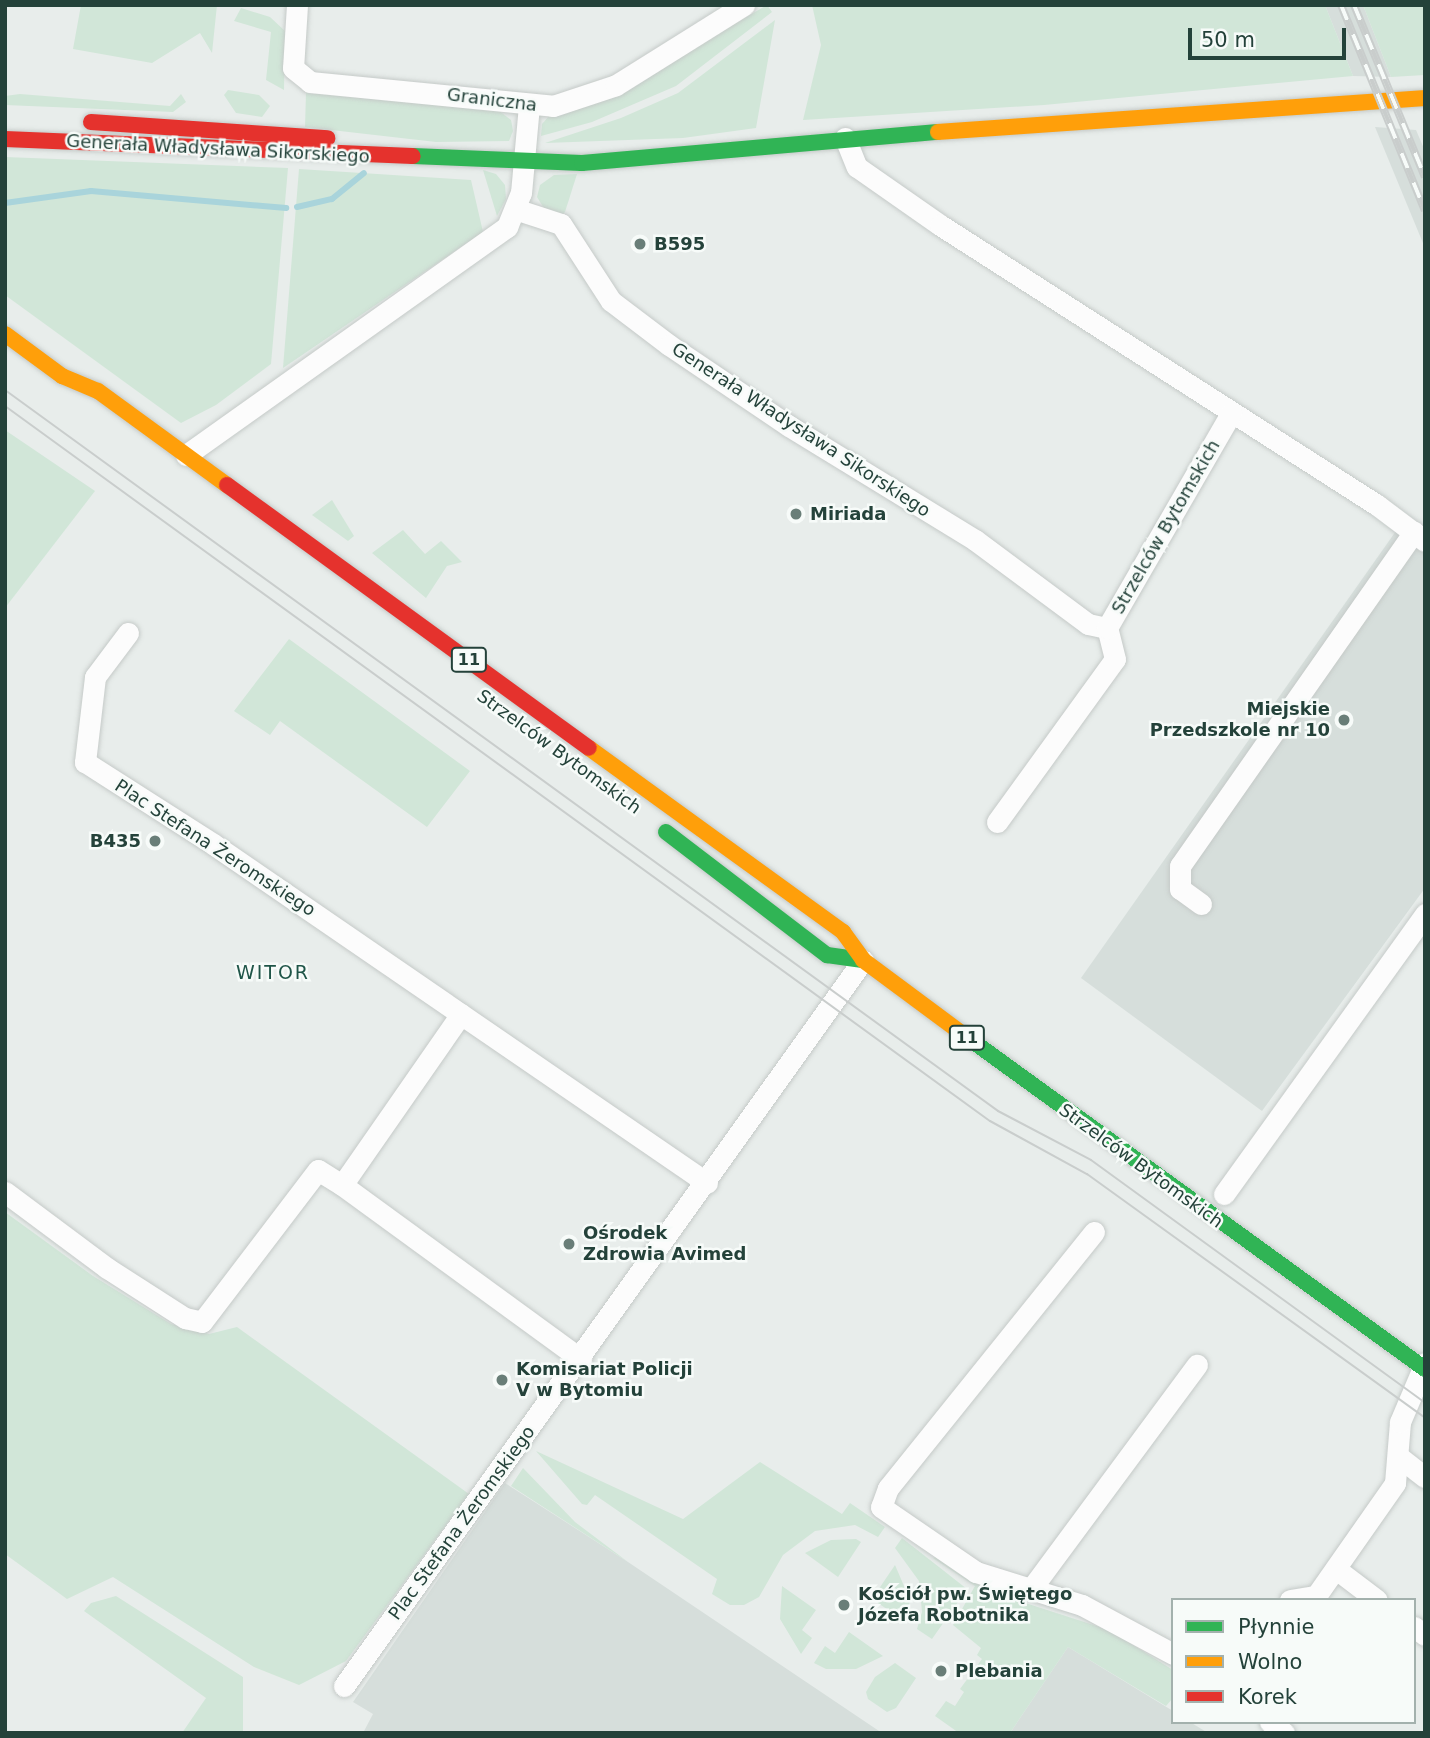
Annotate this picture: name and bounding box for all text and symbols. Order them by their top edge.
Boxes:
scale bar [1192,14,1350,58]
text: 50 m [1201,28,1255,52]
street label: Graniczna [446,84,538,116]
street label: Generała Władysława Sikorskiego [66,130,370,168]
place label: B595 [654,233,705,255]
marker: B595 [632,236,648,252]
street label: Generała Władysława Sikorskiego [668,338,934,522]
street label: Strzelców Bytomskich [1107,436,1225,618]
place label: Miriada [810,503,886,525]
marker: Miriada [788,506,804,522]
road number: 11 [450,648,488,673]
street label: Strzelców Bytomskich [473,685,645,819]
place label: Miejskie Przedszkole nr 10 [1150,699,1330,742]
marker: Miejskie Przedszkole nr 10 [1336,712,1352,728]
street label: Plac Stefana Żeromskiego [111,775,319,921]
place label: B435 [90,830,141,852]
marker: B435 [147,833,163,849]
district label: WITOR [237,962,309,984]
road number: 11 [948,1026,986,1050]
street label: Strzelców Bytomskich [1055,1099,1227,1233]
place label: Ośrodek Zdrowia Avimed [583,1223,746,1266]
marker: Ośrodek Zdrowia Avimed [561,1236,577,1252]
place label: Komisariat Policji V w Bytomiu [516,1359,693,1402]
marker: Komisariat Policji V w Bytomiu [494,1372,510,1388]
street label: Plac Stefana Żeromskiego [384,1422,540,1624]
place label: Kościół pw. Świętego Józefa Robotnika [858,1584,1072,1626]
marker: Kościół pw. Świętego Józefa Robotnika [836,1597,852,1613]
legend [1171,1598,1416,1724]
text: Płynnie [1238,1615,1314,1639]
text: Wolno [1238,1650,1302,1674]
place label: Plebania [955,1660,1043,1682]
marker: Plebania [933,1663,949,1679]
text: Korek [1238,1685,1297,1709]

